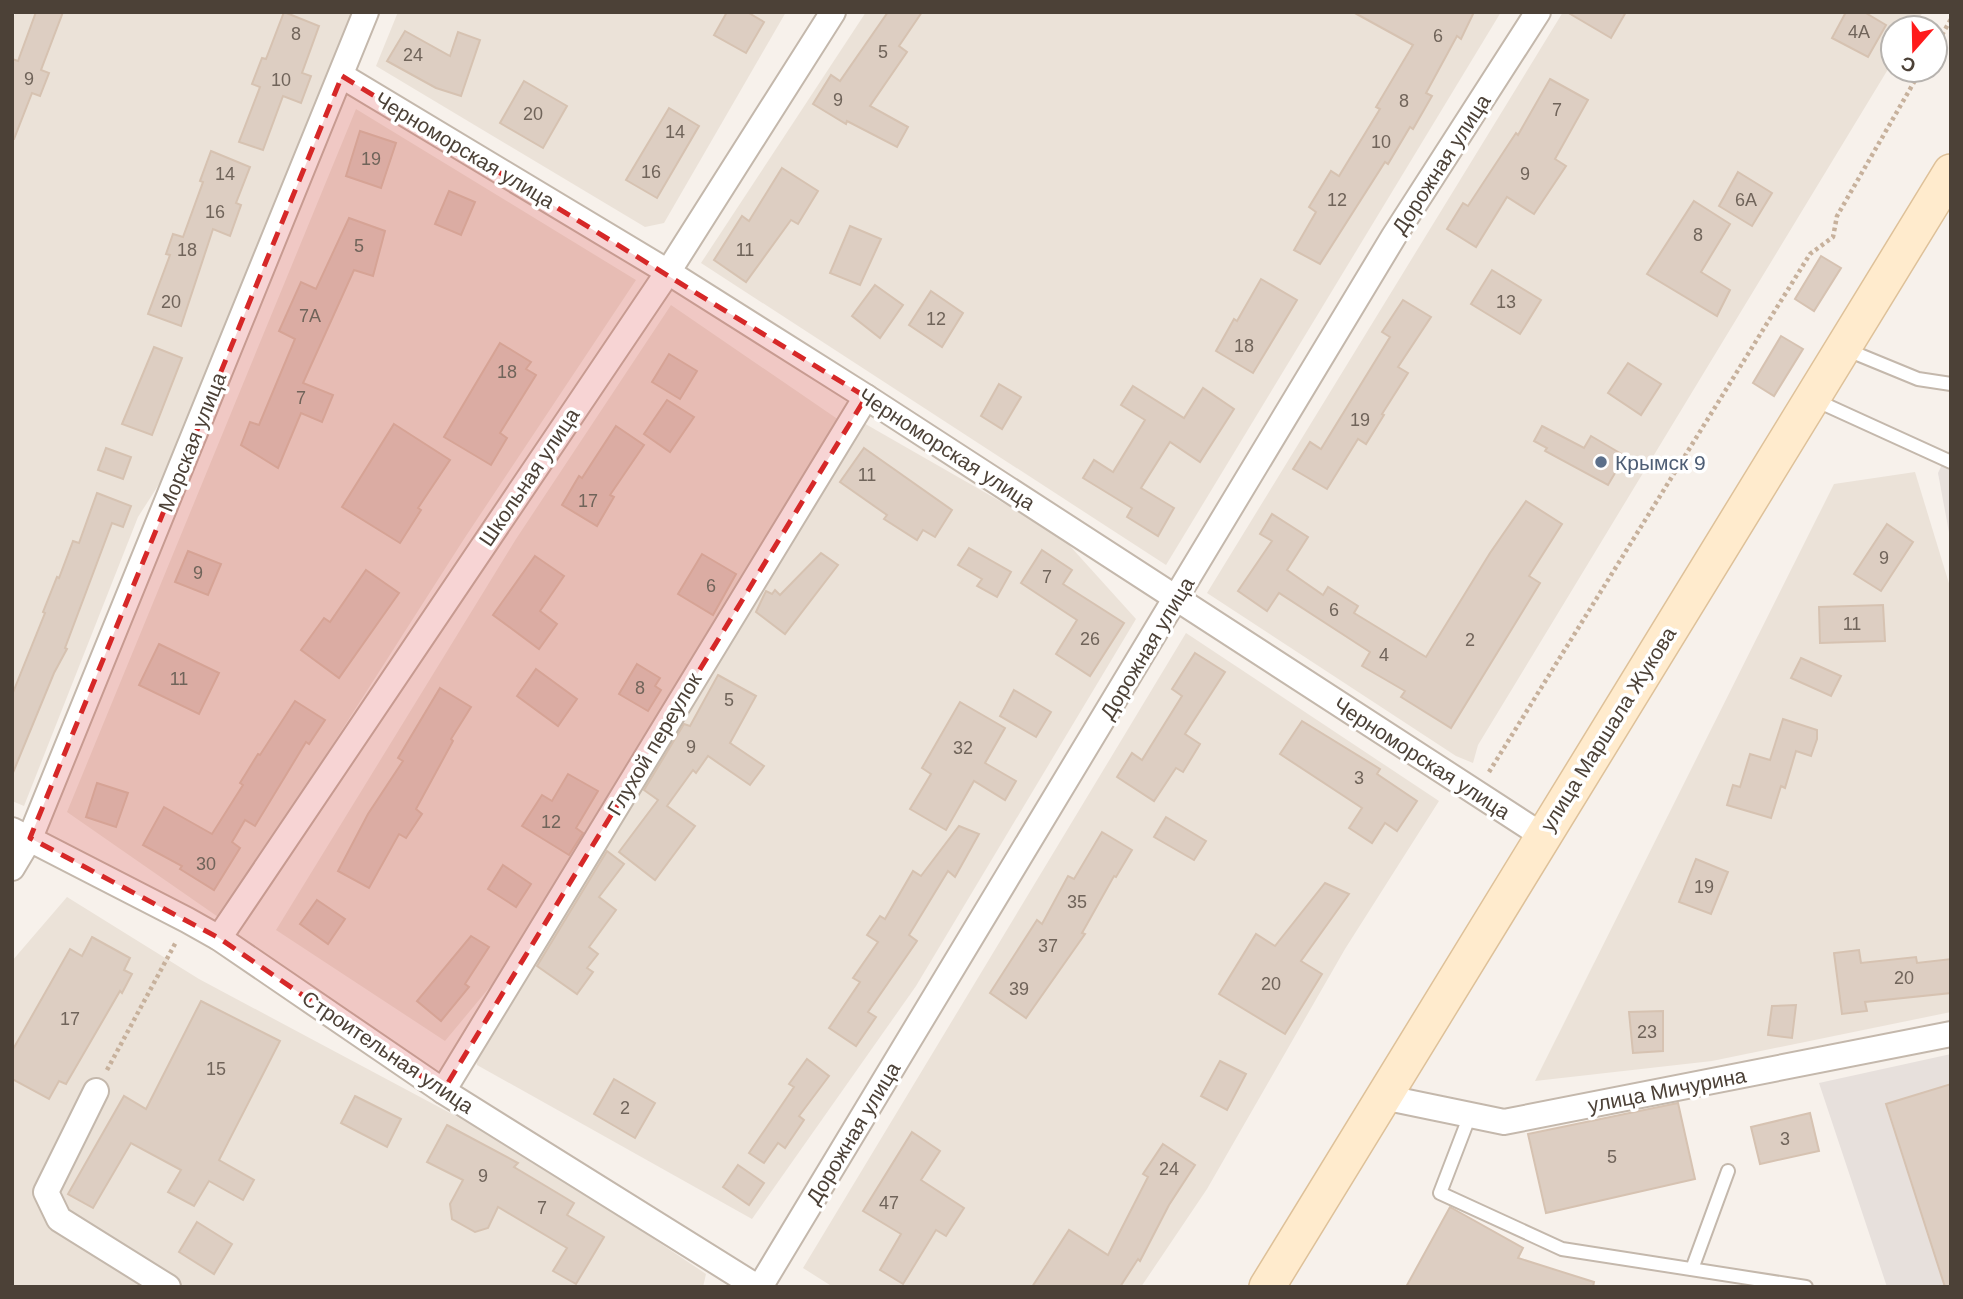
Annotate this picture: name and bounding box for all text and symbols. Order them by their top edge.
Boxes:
north arrow [1879,14,1949,84]
house number: 4А [1848,22,1870,42]
house number: 8 [291,24,301,44]
house number: 6 [1433,26,1443,46]
house number: 5 [878,42,888,62]
house number: 24 [403,45,423,65]
text: С [1898,52,1918,77]
house number: 9 [24,69,34,89]
house number: 10 [271,70,291,90]
street label: Черноморская улица [371,87,559,213]
house number: 9 [833,90,843,110]
street label: Дорожная улица [1387,90,1495,238]
house number: 8 [1399,91,1409,111]
house number: 7 [1552,100,1562,120]
house number: 20 [523,104,543,124]
house number: 14 [665,122,685,142]
house number: 10 [1371,132,1391,152]
house number: 19 [361,149,381,169]
house number: 16 [641,162,661,182]
house number: 14 [215,164,235,184]
house number: 9 [1520,164,1530,184]
house number: 12 [1327,190,1347,210]
house number: 6А [1735,190,1757,210]
house number: 16 [205,202,225,222]
house number: 8 [1693,225,1703,245]
house number: 5 [354,236,364,256]
house number: 18 [177,240,197,260]
house number: 11 [736,240,754,260]
house number: 20 [161,292,181,312]
house number: 13 [1496,292,1516,312]
house number: 7А [299,306,321,326]
house number: 12 [926,309,946,329]
house number: 18 [1234,336,1254,356]
house number: 18 [497,362,517,382]
street label: Морская улица [154,369,230,515]
street label: Черноморская улица [855,383,1040,515]
house number: 7 [296,388,306,408]
street label: Школьная улица [474,403,584,550]
house number: 19 [1350,410,1370,430]
place label: Крымск 9 [1615,451,1706,474]
marker: Крымск 9 [1593,454,1609,470]
house number: 11 [858,465,876,485]
house number: 17 [578,491,598,511]
house number: 9 [1879,548,1889,568]
house number: 9 [193,563,203,583]
house number: 7 [1042,567,1052,587]
street label: Дорожная улица [1096,573,1199,723]
house number: 6 [706,576,716,596]
house number: 6 [1329,600,1339,620]
house number: 11 [1843,614,1861,634]
street label: улица Маршала Жукова [1536,622,1681,835]
house number: 26 [1080,629,1100,649]
house number: 2 [1465,630,1475,650]
house number: 4 [1379,645,1389,665]
street label: Глухой переулок [602,668,706,819]
house number: 11 [170,669,188,689]
house number: 8 [635,678,645,698]
house number: 5 [724,690,734,710]
street label: Черноморская улица [1330,692,1515,824]
house number: 9 [686,737,696,757]
house number: 32 [953,738,973,758]
house number: 3 [1354,768,1364,788]
house number: 12 [541,812,561,832]
house number: 30 [196,854,216,874]
house number: 19 [1694,877,1714,897]
house number: 35 [1067,892,1087,912]
house number: 37 [1038,936,1058,956]
house number: 20 [1894,968,1914,988]
house number: 20 [1261,974,1281,994]
house number: 39 [1009,979,1029,999]
street label: Строительная улица [298,986,478,1118]
house number: 17 [60,1009,80,1029]
house number: 23 [1637,1022,1657,1042]
street label: Дорожная улица [802,1058,905,1208]
house number: 15 [206,1059,226,1079]
street label: улица Мичурина [1586,1063,1748,1117]
house number: 2 [620,1098,630,1118]
house number: 3 [1780,1129,1790,1149]
house number: 5 [1607,1147,1617,1167]
house number: 24 [1159,1159,1179,1179]
house number: 9 [478,1166,488,1186]
house number: 47 [879,1193,899,1213]
house number: 7 [537,1198,547,1218]

